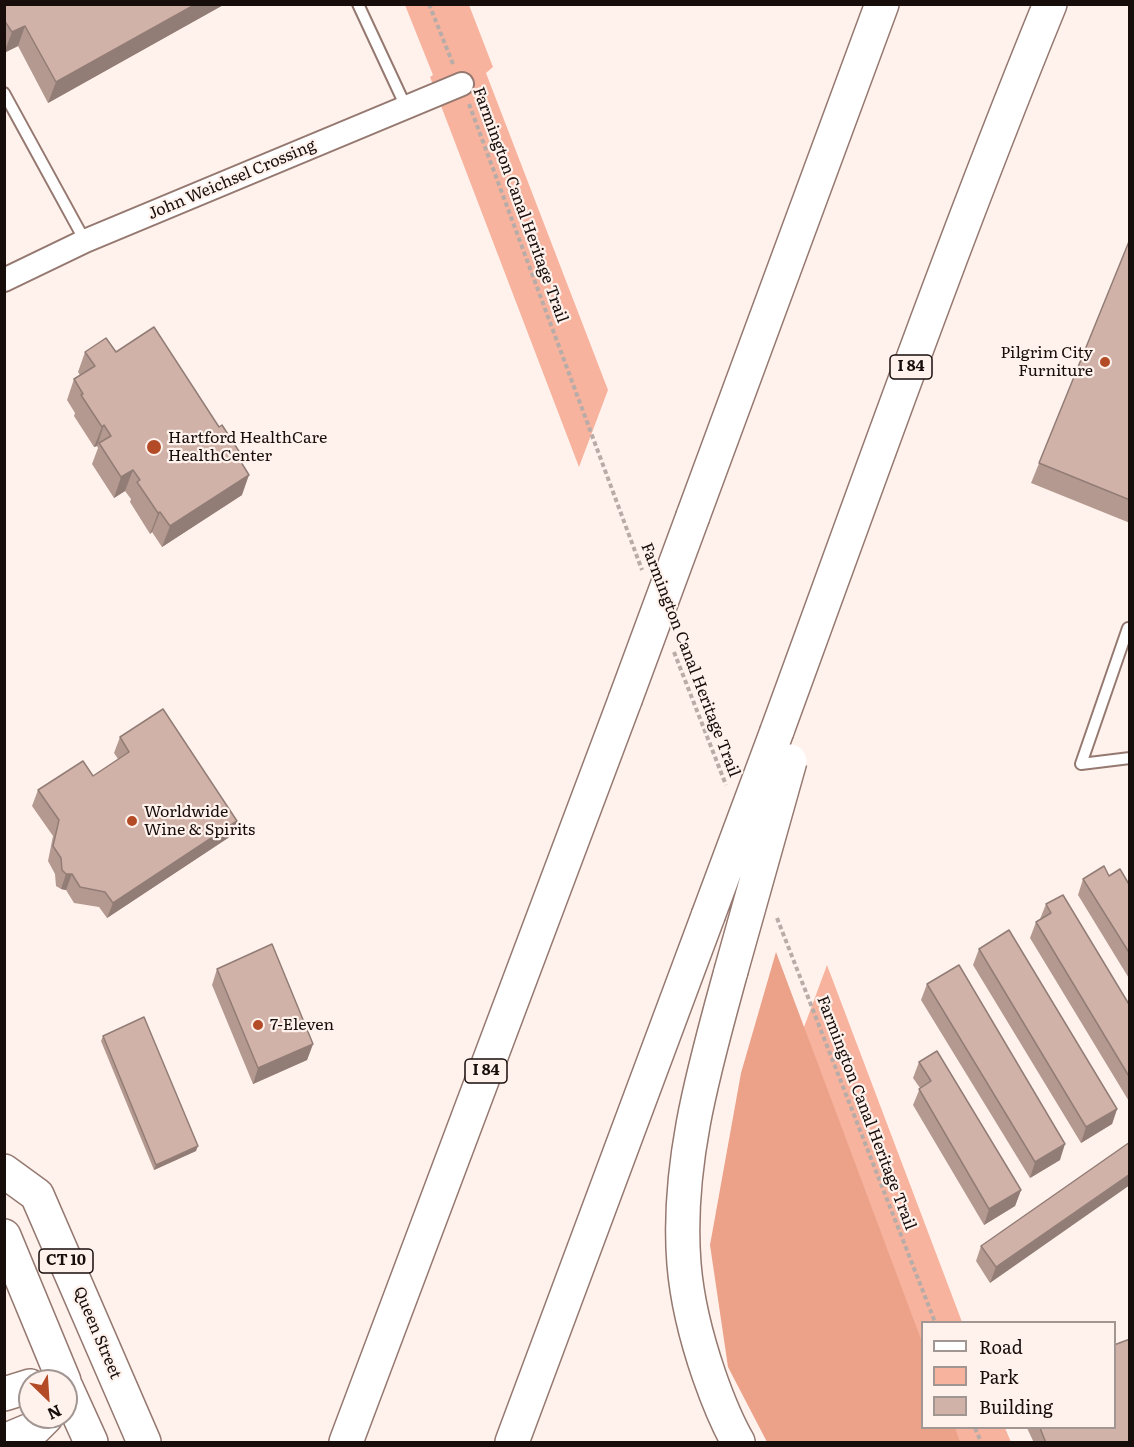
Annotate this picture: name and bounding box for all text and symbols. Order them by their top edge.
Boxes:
street label: Farmington Canal Heritage Trail [468,85,572,325]
street label: John Weichsel Crossing [145,136,319,224]
place label: Pilgrim City Furniture [1000,343,1093,381]
road number: I 84 [890,355,932,379]
marker: Pilgrim City Furniture [1098,355,1112,369]
place label: Hartford HealthCare HealthCenter [168,428,327,466]
marker: Hartford HealthCare HealthCenter [145,438,163,456]
street label: Farmington Canal Heritage Trail [636,540,744,780]
place label: Worldwide Wine & Spirits [144,802,255,840]
marker: Worldwide Wine & Spirits [125,814,139,828]
street label: Farmington Canal Heritage Trail [812,993,920,1233]
place label: 7-Eleven [270,1015,334,1035]
marker: 7-Eleven [251,1018,265,1032]
road number: I 84 [465,1059,507,1083]
road number: CT 10 [39,1249,93,1273]
street label: Queen Street [69,1284,125,1382]
legend [921,1321,1116,1429]
text: Road [979,1333,1023,1360]
text: Park [979,1363,1018,1390]
north arrow [18,1369,78,1429]
text: Building [979,1393,1053,1420]
text: N [44,1400,66,1427]

